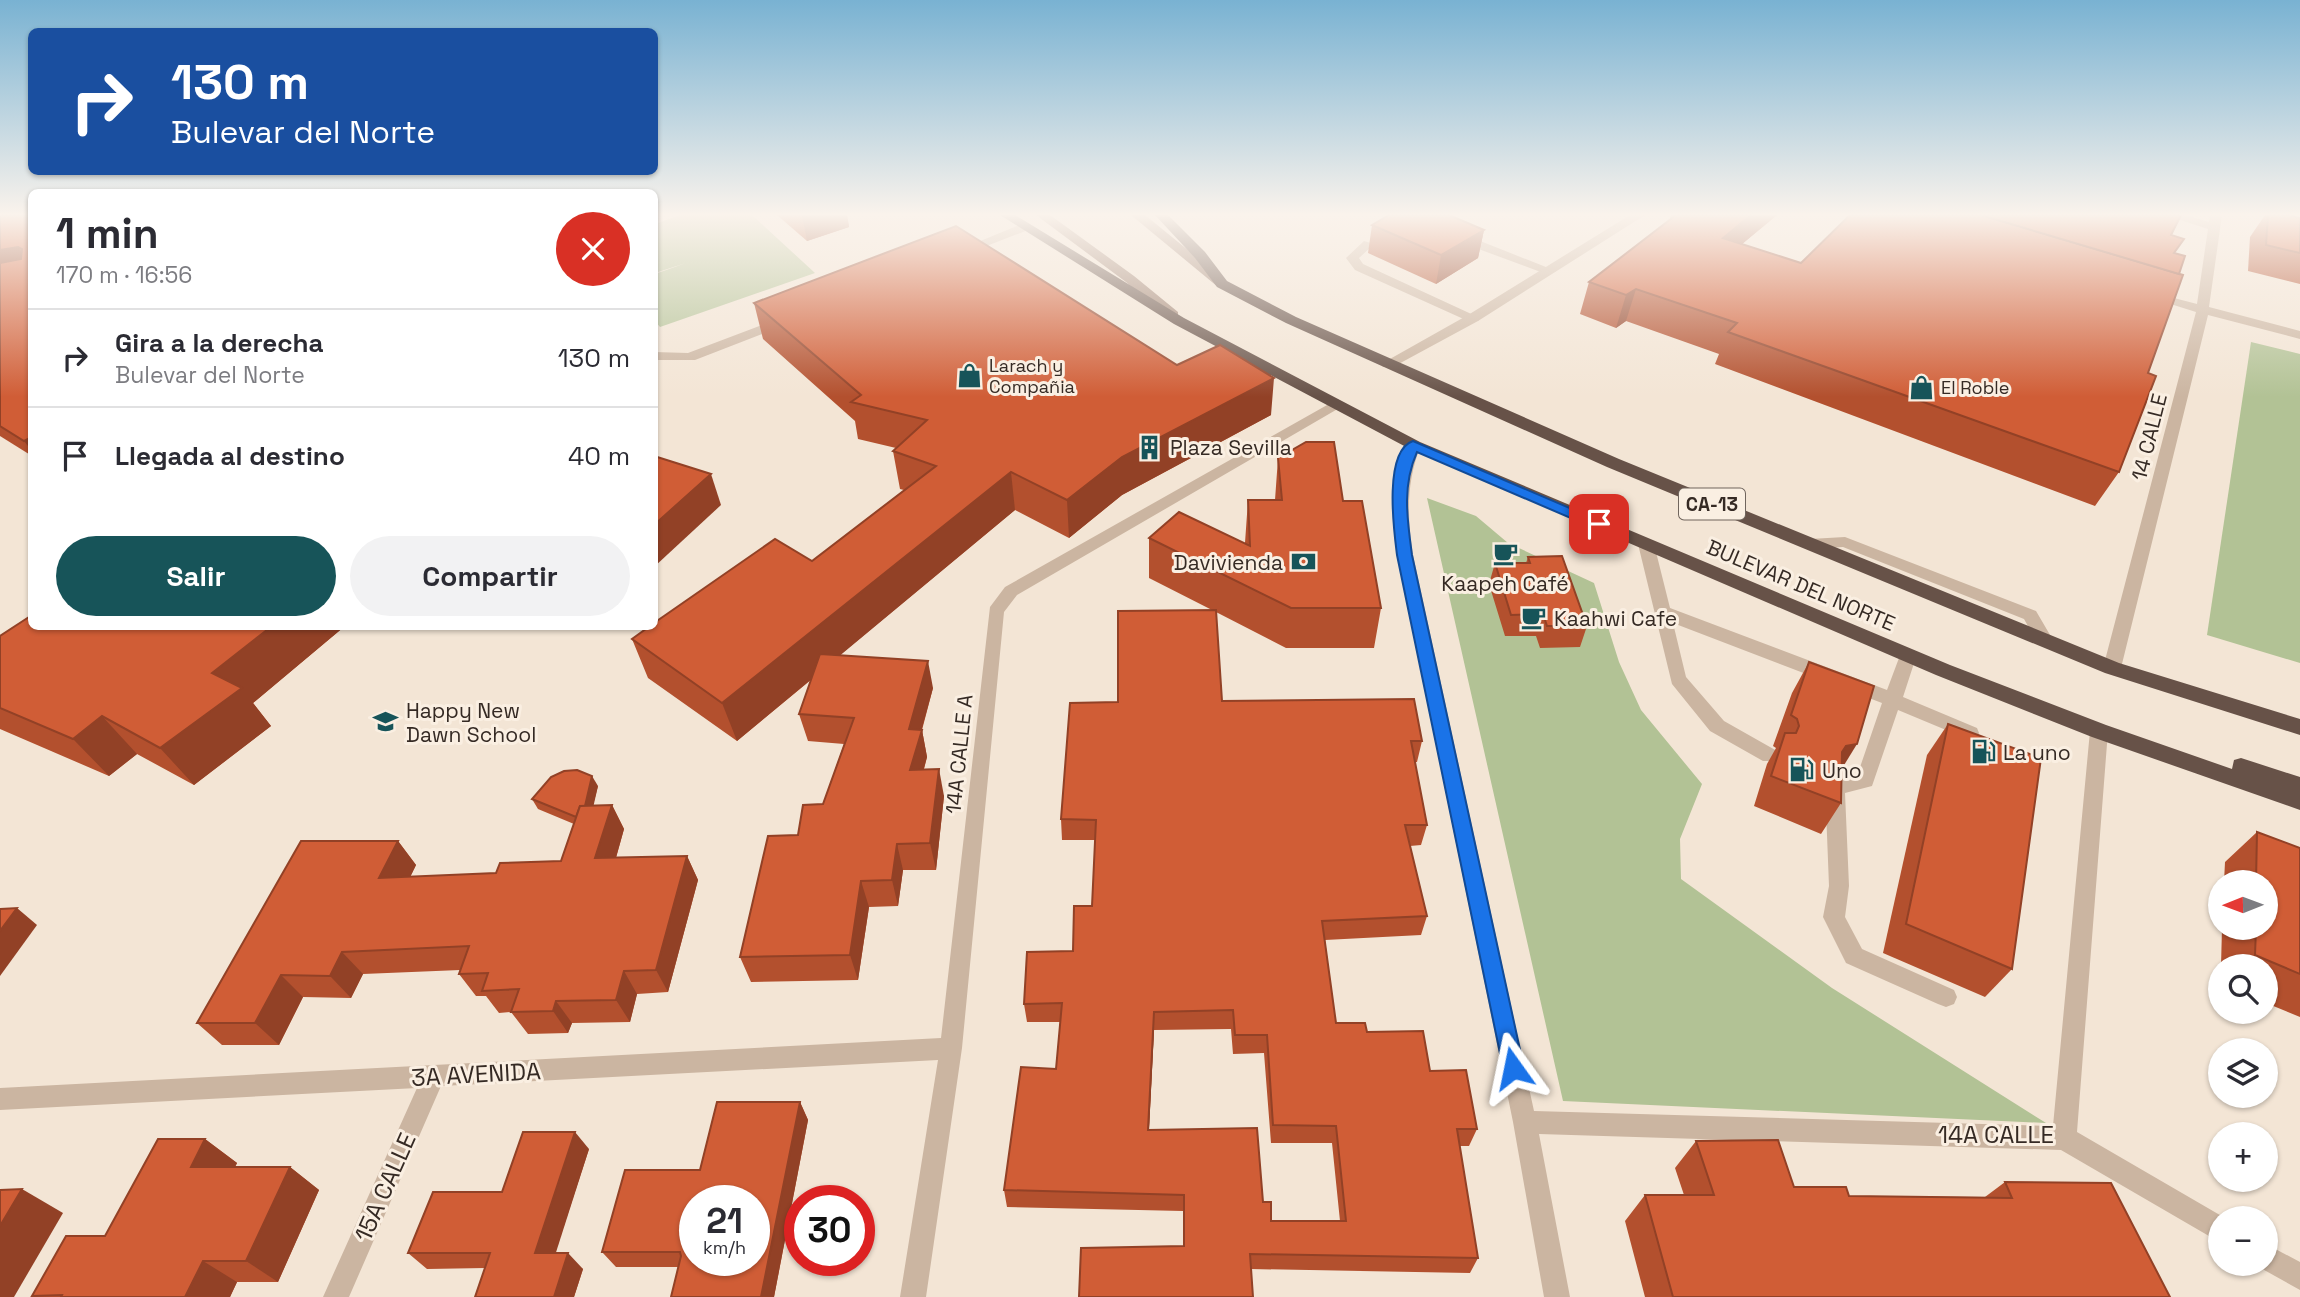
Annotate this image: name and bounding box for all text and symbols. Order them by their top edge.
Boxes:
text: 130 m [171,51,309,113]
icon: right [56,56,147,147]
text: Bulevar del Norte [171,112,435,152]
text: 1 min [56,207,159,260]
button: close [556,212,630,286]
text: 170 m · 16:56 [56,260,192,290]
text: Gira a la derecha [115,326,324,360]
icon: right [56,339,94,377]
text: 130 m [558,341,630,375]
place label: Larach y Compañia [989,354,1075,398]
text: Bulevar del Norte [115,360,305,390]
shop icon: Larach y Compañia [955,361,983,389]
shop icon: El Roble [1907,373,1935,401]
place label: El Roble [1941,376,2009,399]
street label: 14 CALLE [2125,391,2173,483]
building icon: Plaza Sevilla [1136,433,1164,461]
place label: Plaza Sevilla [1170,434,1292,461]
icon: arrive [56,437,94,475]
text: Llegada al destino [115,439,345,473]
text: 40 m [568,439,630,473]
road number: CA-13 [1679,489,1745,520]
pin [1569,494,1629,554]
icon: arrive [1580,505,1618,543]
street label: BULEVAR DEL NORTE [1703,533,1899,637]
button: Salir [56,536,336,616]
button: Compartir [350,536,630,616]
cafe icon: Kaapeh Café [1491,540,1519,568]
bank icon: Davivienda [1289,548,1317,576]
place label: Davivienda [1174,549,1283,576]
place label: Kaapeh Café [1441,570,1569,597]
cafe icon: Kaahwi Cafe [1520,604,1548,632]
place label: Kaahwi Cafe [1554,605,1677,632]
street label: 14A CALLE A [939,693,979,815]
place label: Happy New Dawn School [406,697,536,748]
school or university icon: Happy New Dawn School [372,708,400,736]
fuel station icon: La uno [1969,738,1997,766]
place label: La uno [2003,739,2071,766]
fuel station icon: Uno [1788,756,1816,784]
place label: Uno [1822,757,1862,784]
north arrow [2208,870,2278,940]
map controls [2208,870,2278,1276]
button: search [2208,954,2278,1024]
position arrow [1476,1031,1550,1105]
button: layers [2208,1038,2278,1108]
street label: 3A AVENIDA [410,1055,542,1093]
street label: 14A CALLE [1938,1119,2054,1150]
button: + [2208,1122,2278,1192]
street label: 15A CALLE [347,1128,423,1246]
speed limit sign: 30 [784,1185,875,1276]
text: 21 [706,1199,743,1243]
button: − [2208,1206,2278,1276]
text: km/h [703,1236,746,1259]

